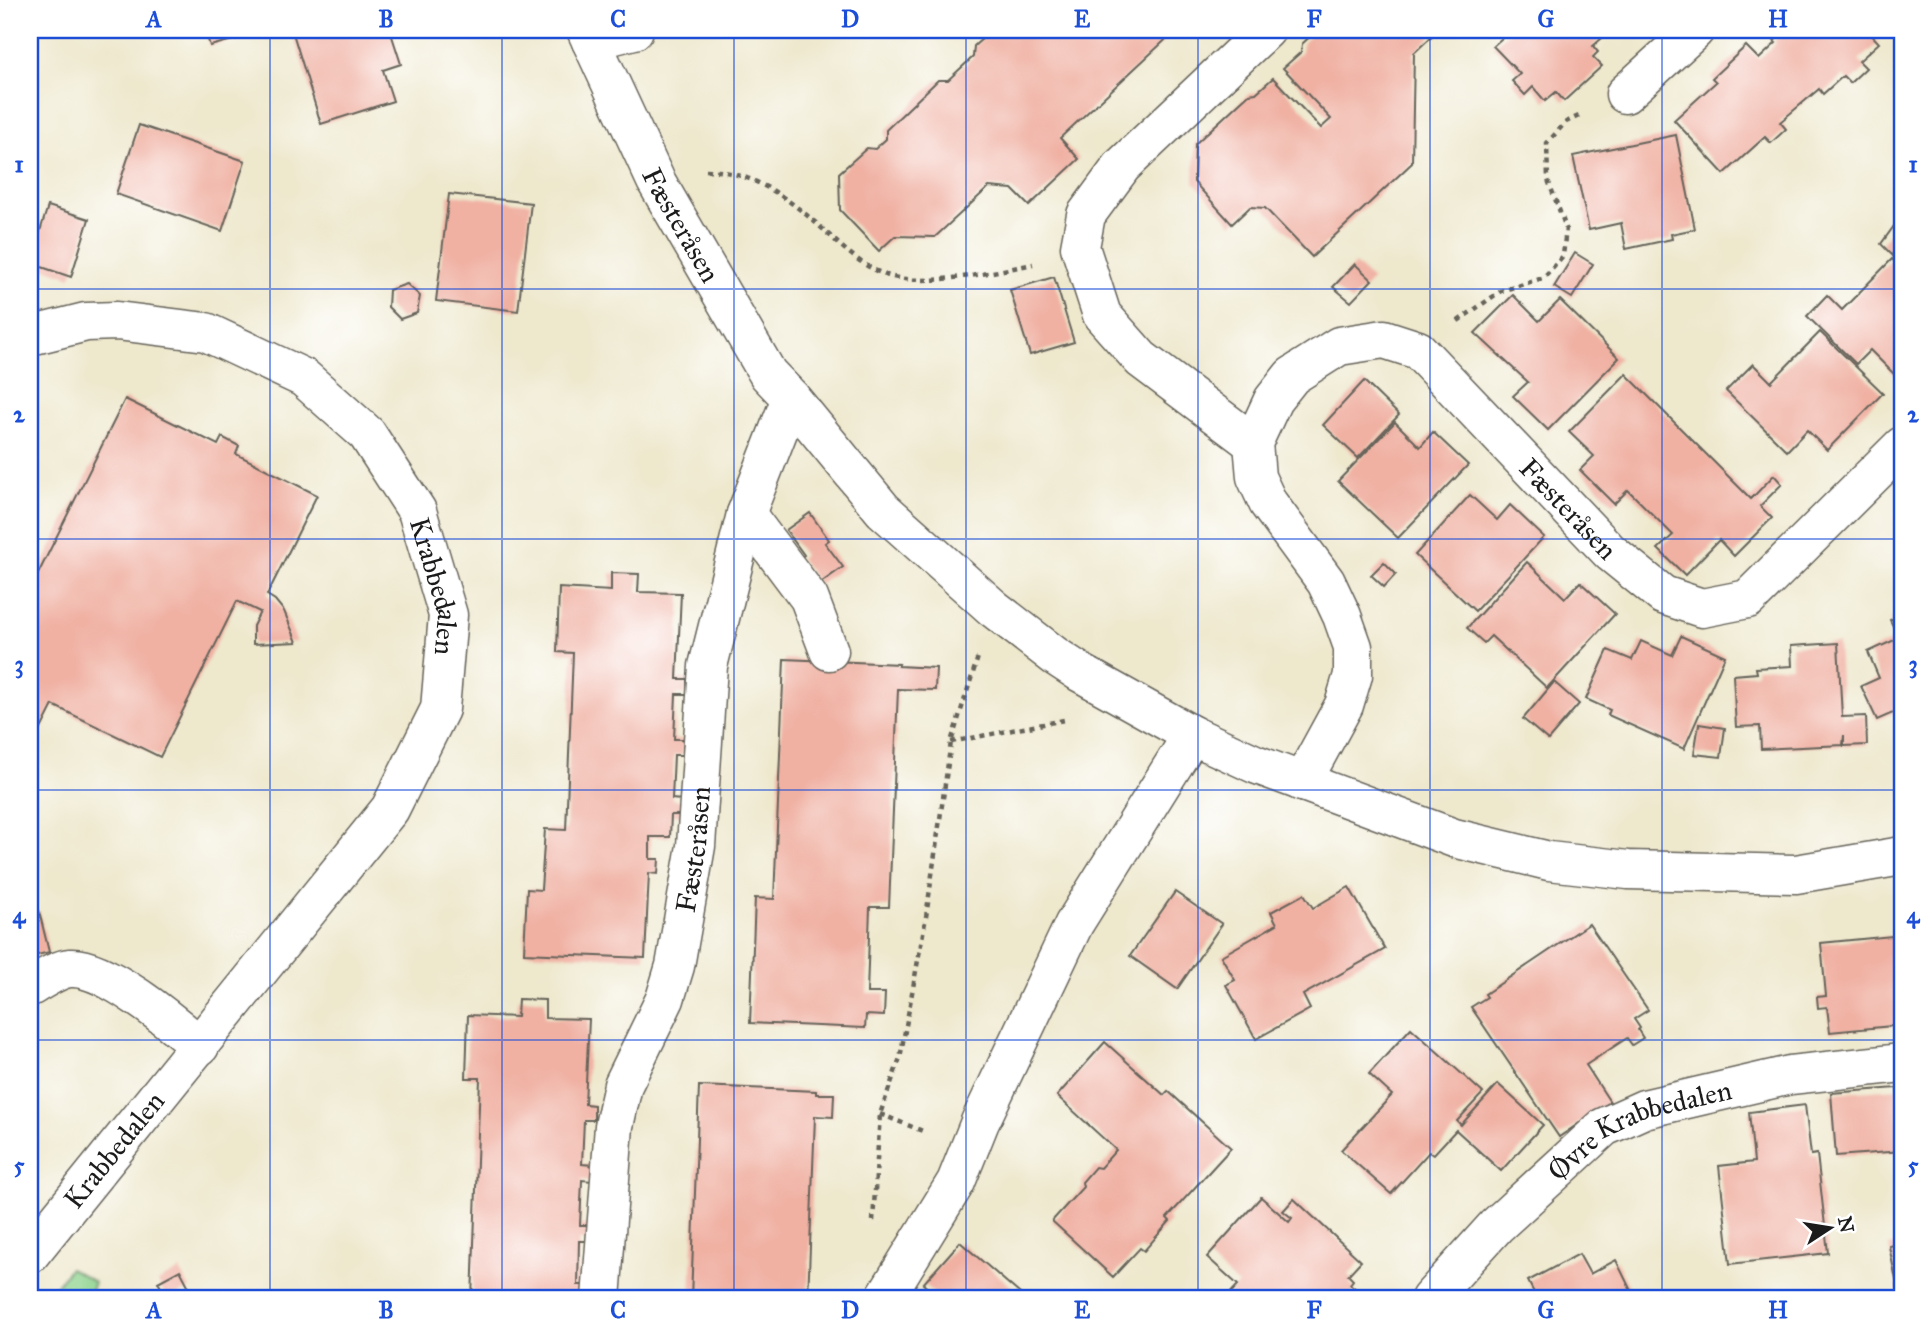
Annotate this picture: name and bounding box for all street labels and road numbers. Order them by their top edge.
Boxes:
street label: Fæsteråsen [635,162,728,288]
street label: Fæsteråsen [1512,450,1625,567]
street label: Krabbedalen [402,513,466,657]
street label: Fæsteråsen [667,785,717,915]
street label: Øvre Krabbedalen [1540,1072,1735,1188]
street label: Krabbedalen [56,1084,172,1216]

